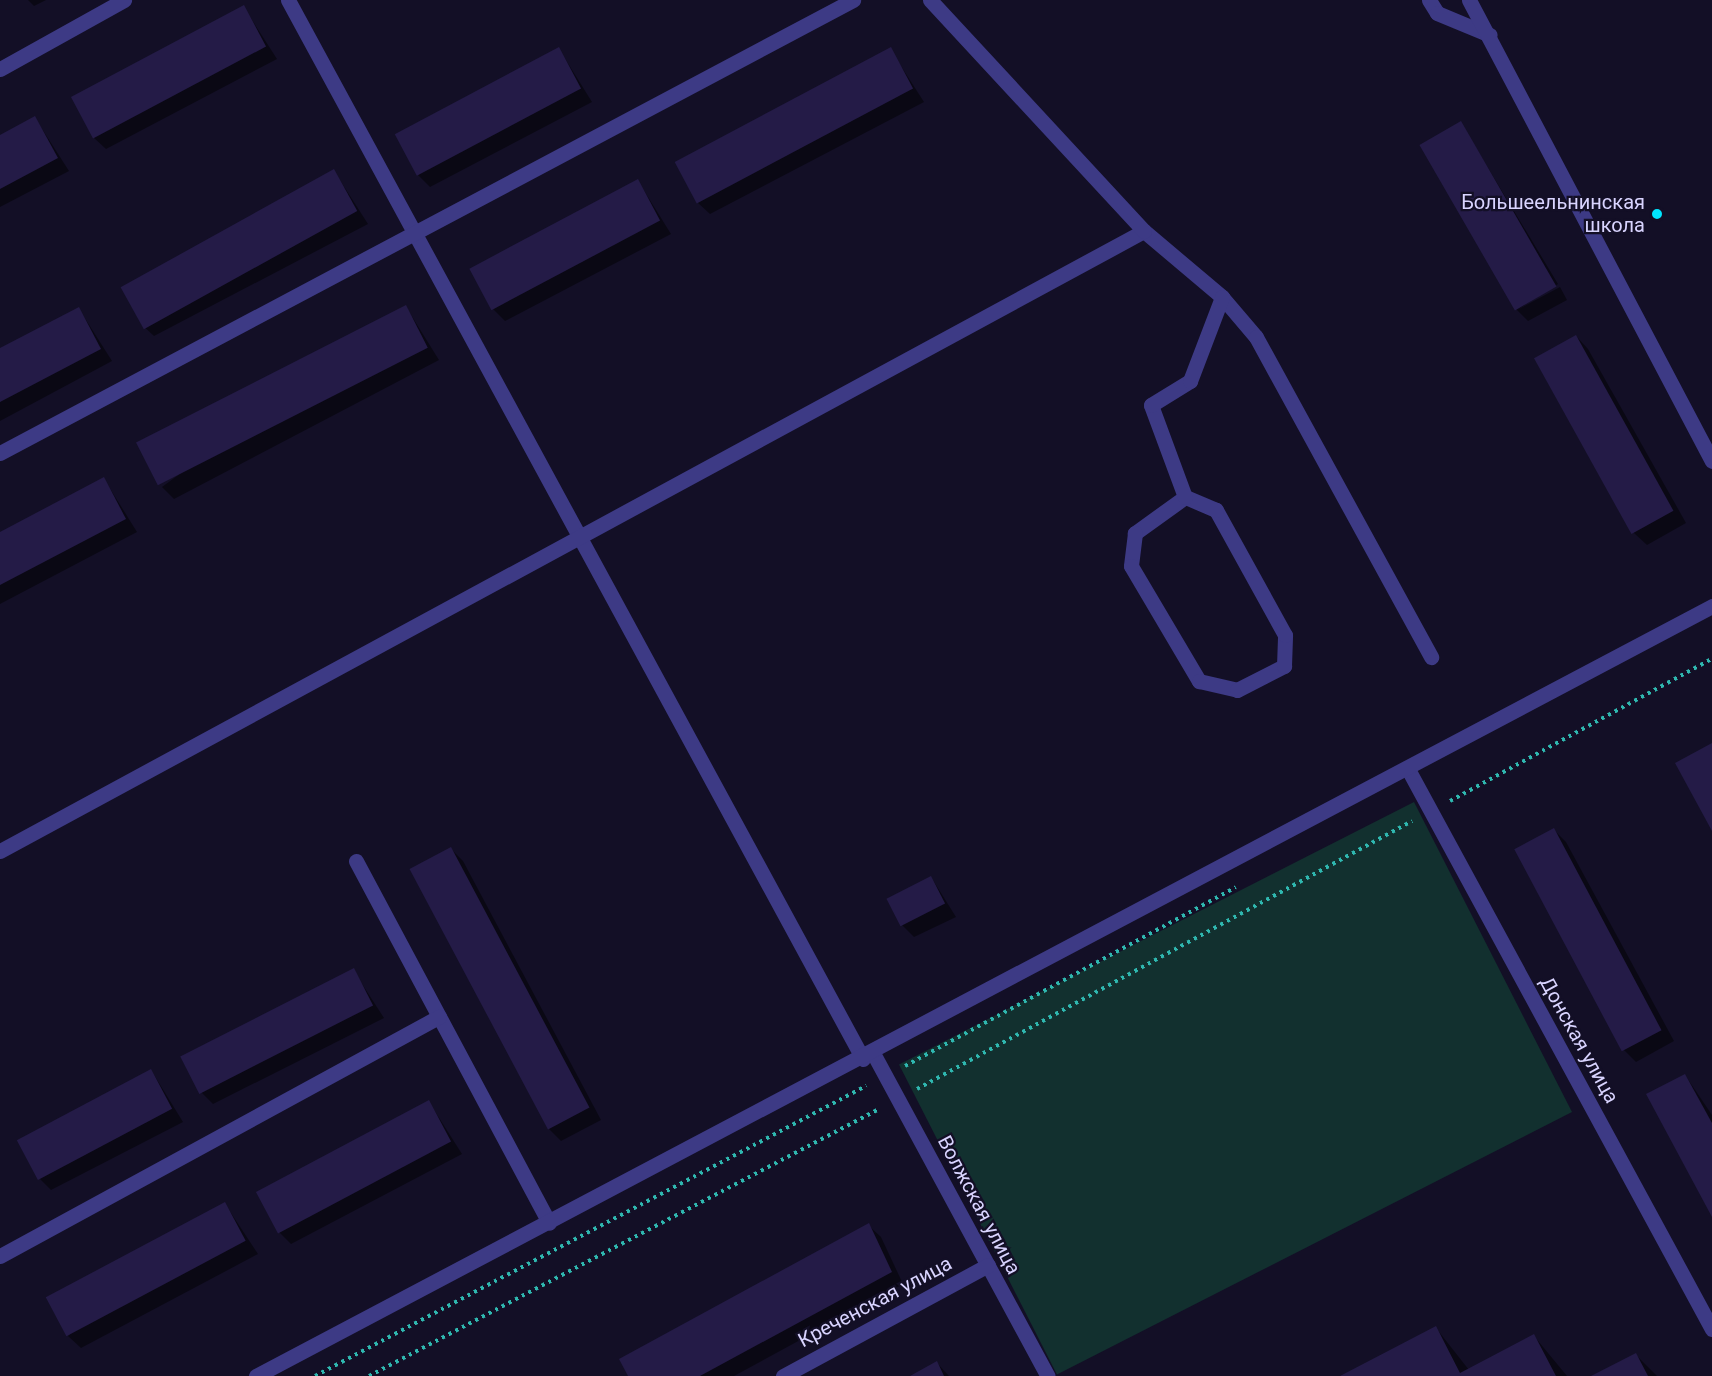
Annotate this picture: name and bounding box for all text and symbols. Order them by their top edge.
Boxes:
place label: Большеельнинская школа [1461,190,1645,237]
marker: Большеельнинская школа [1650,207,1664,221]
street label: Донская улица [1534,973,1624,1107]
street label: Волжская улица [932,1132,1026,1278]
street label: Креченская улица [794,1251,956,1353]

